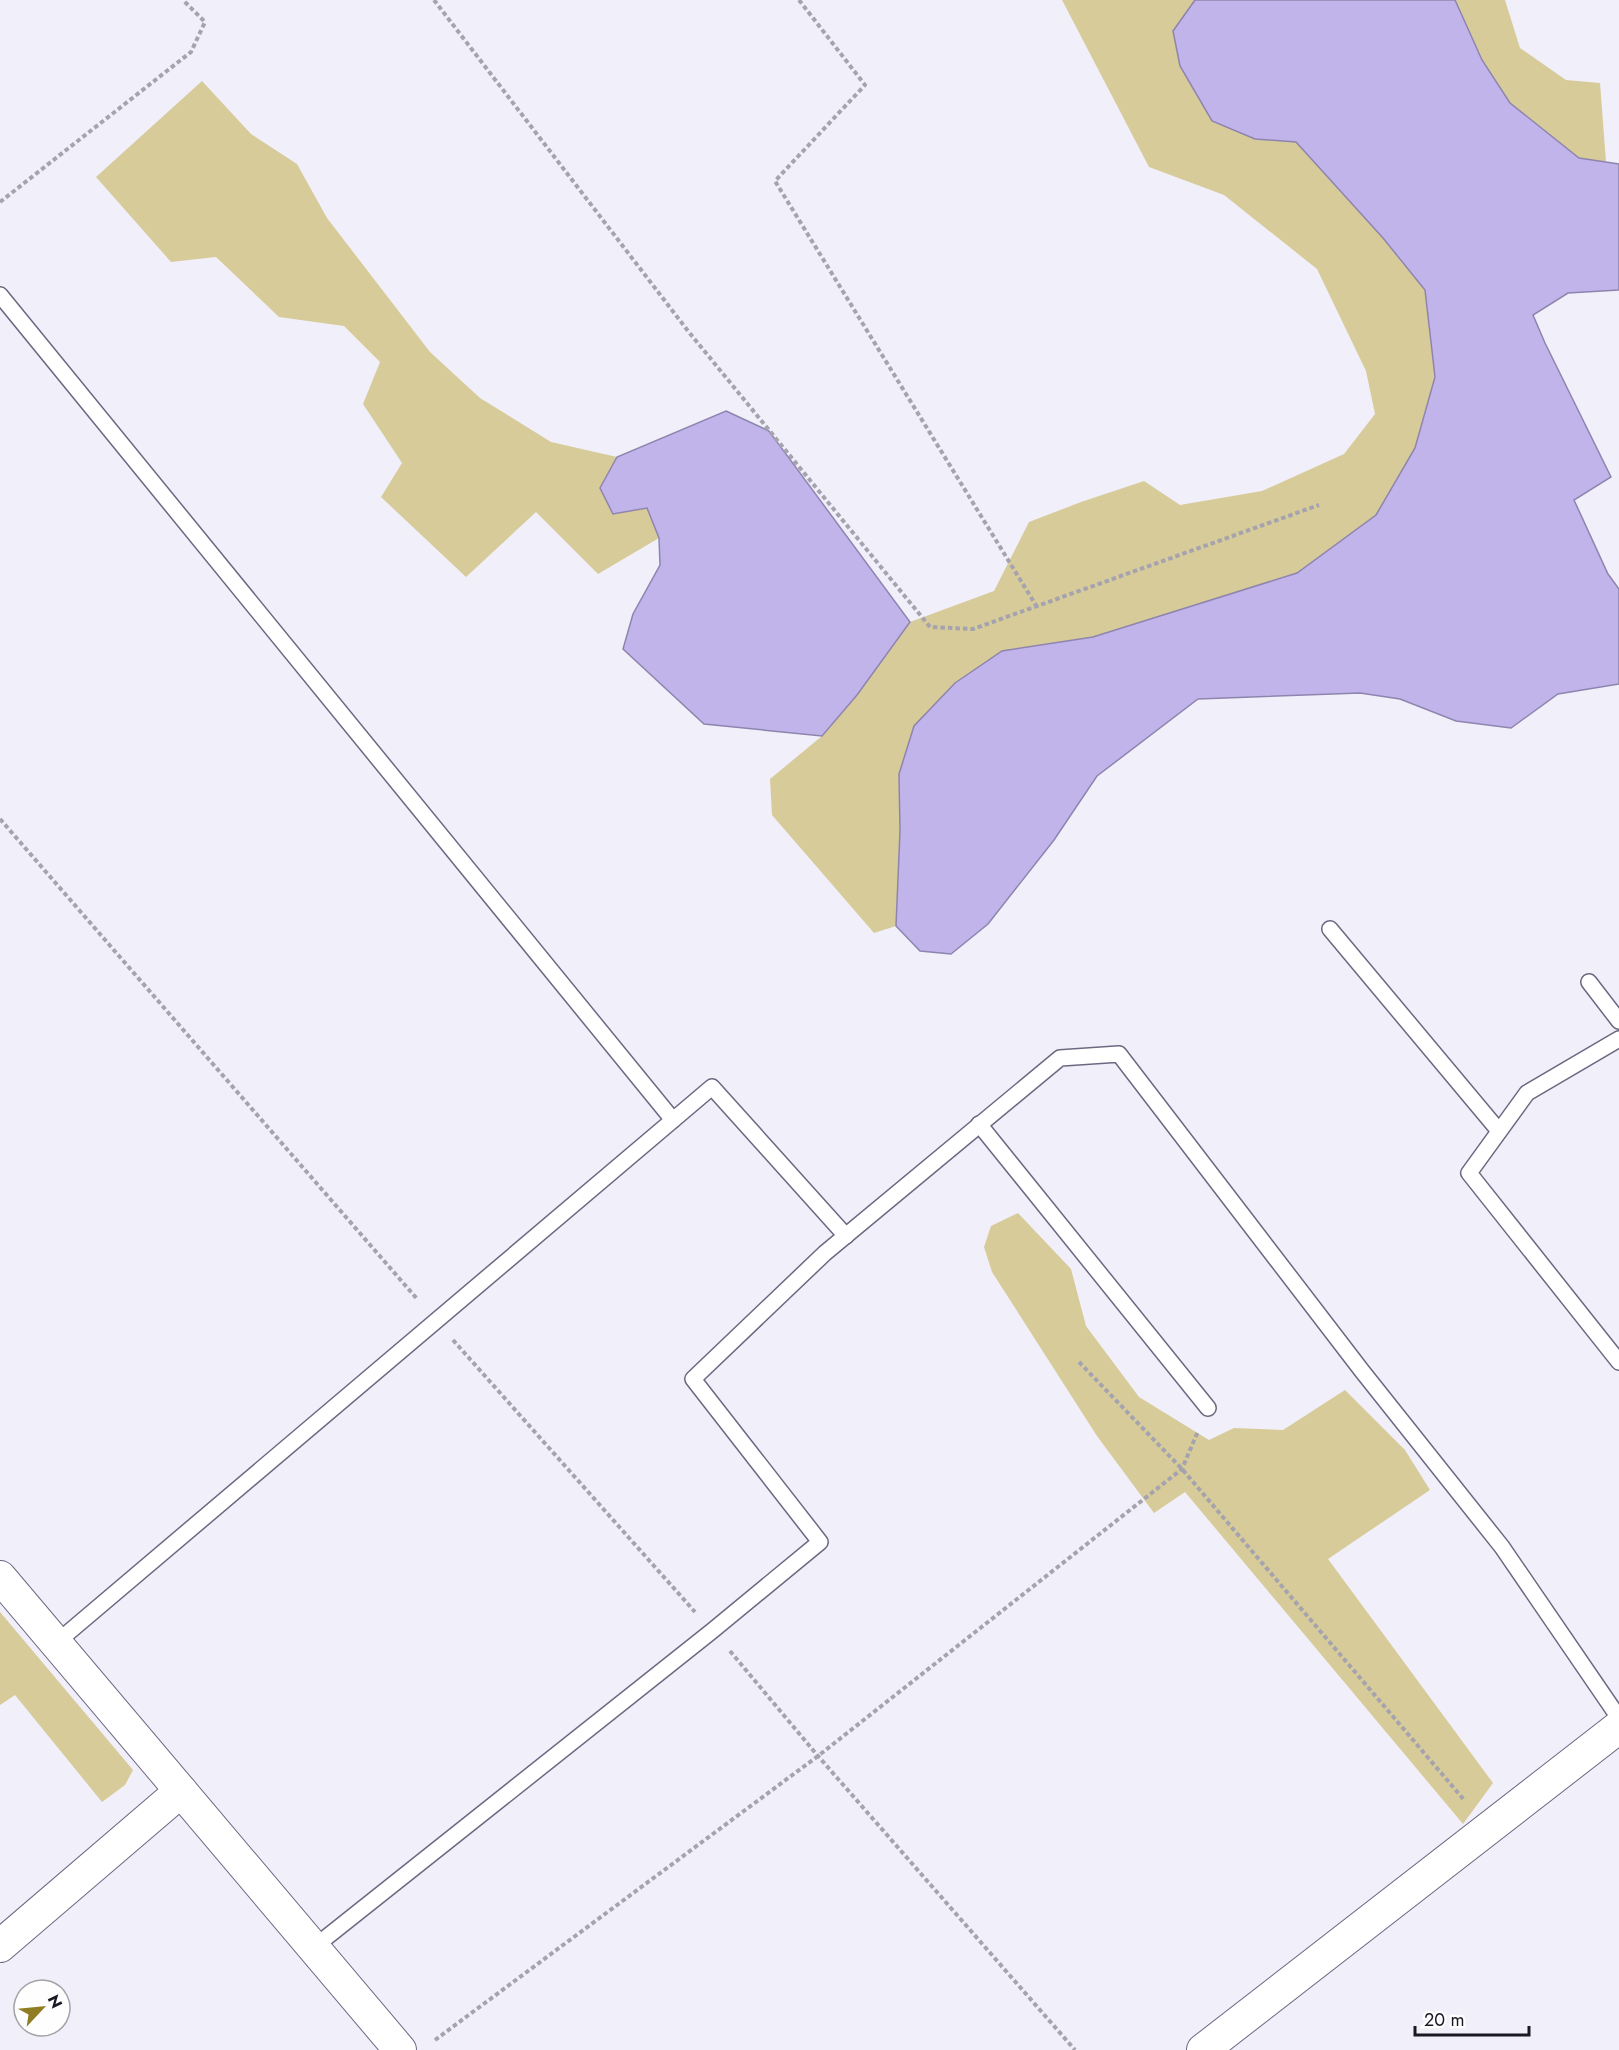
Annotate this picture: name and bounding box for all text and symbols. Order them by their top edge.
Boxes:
north arrow [12,1978,72,2038]
text: N [42,1991,68,2012]
scale bar [1415,1999,1529,2037]
text: 20 m [1424,2007,1464,2033]

